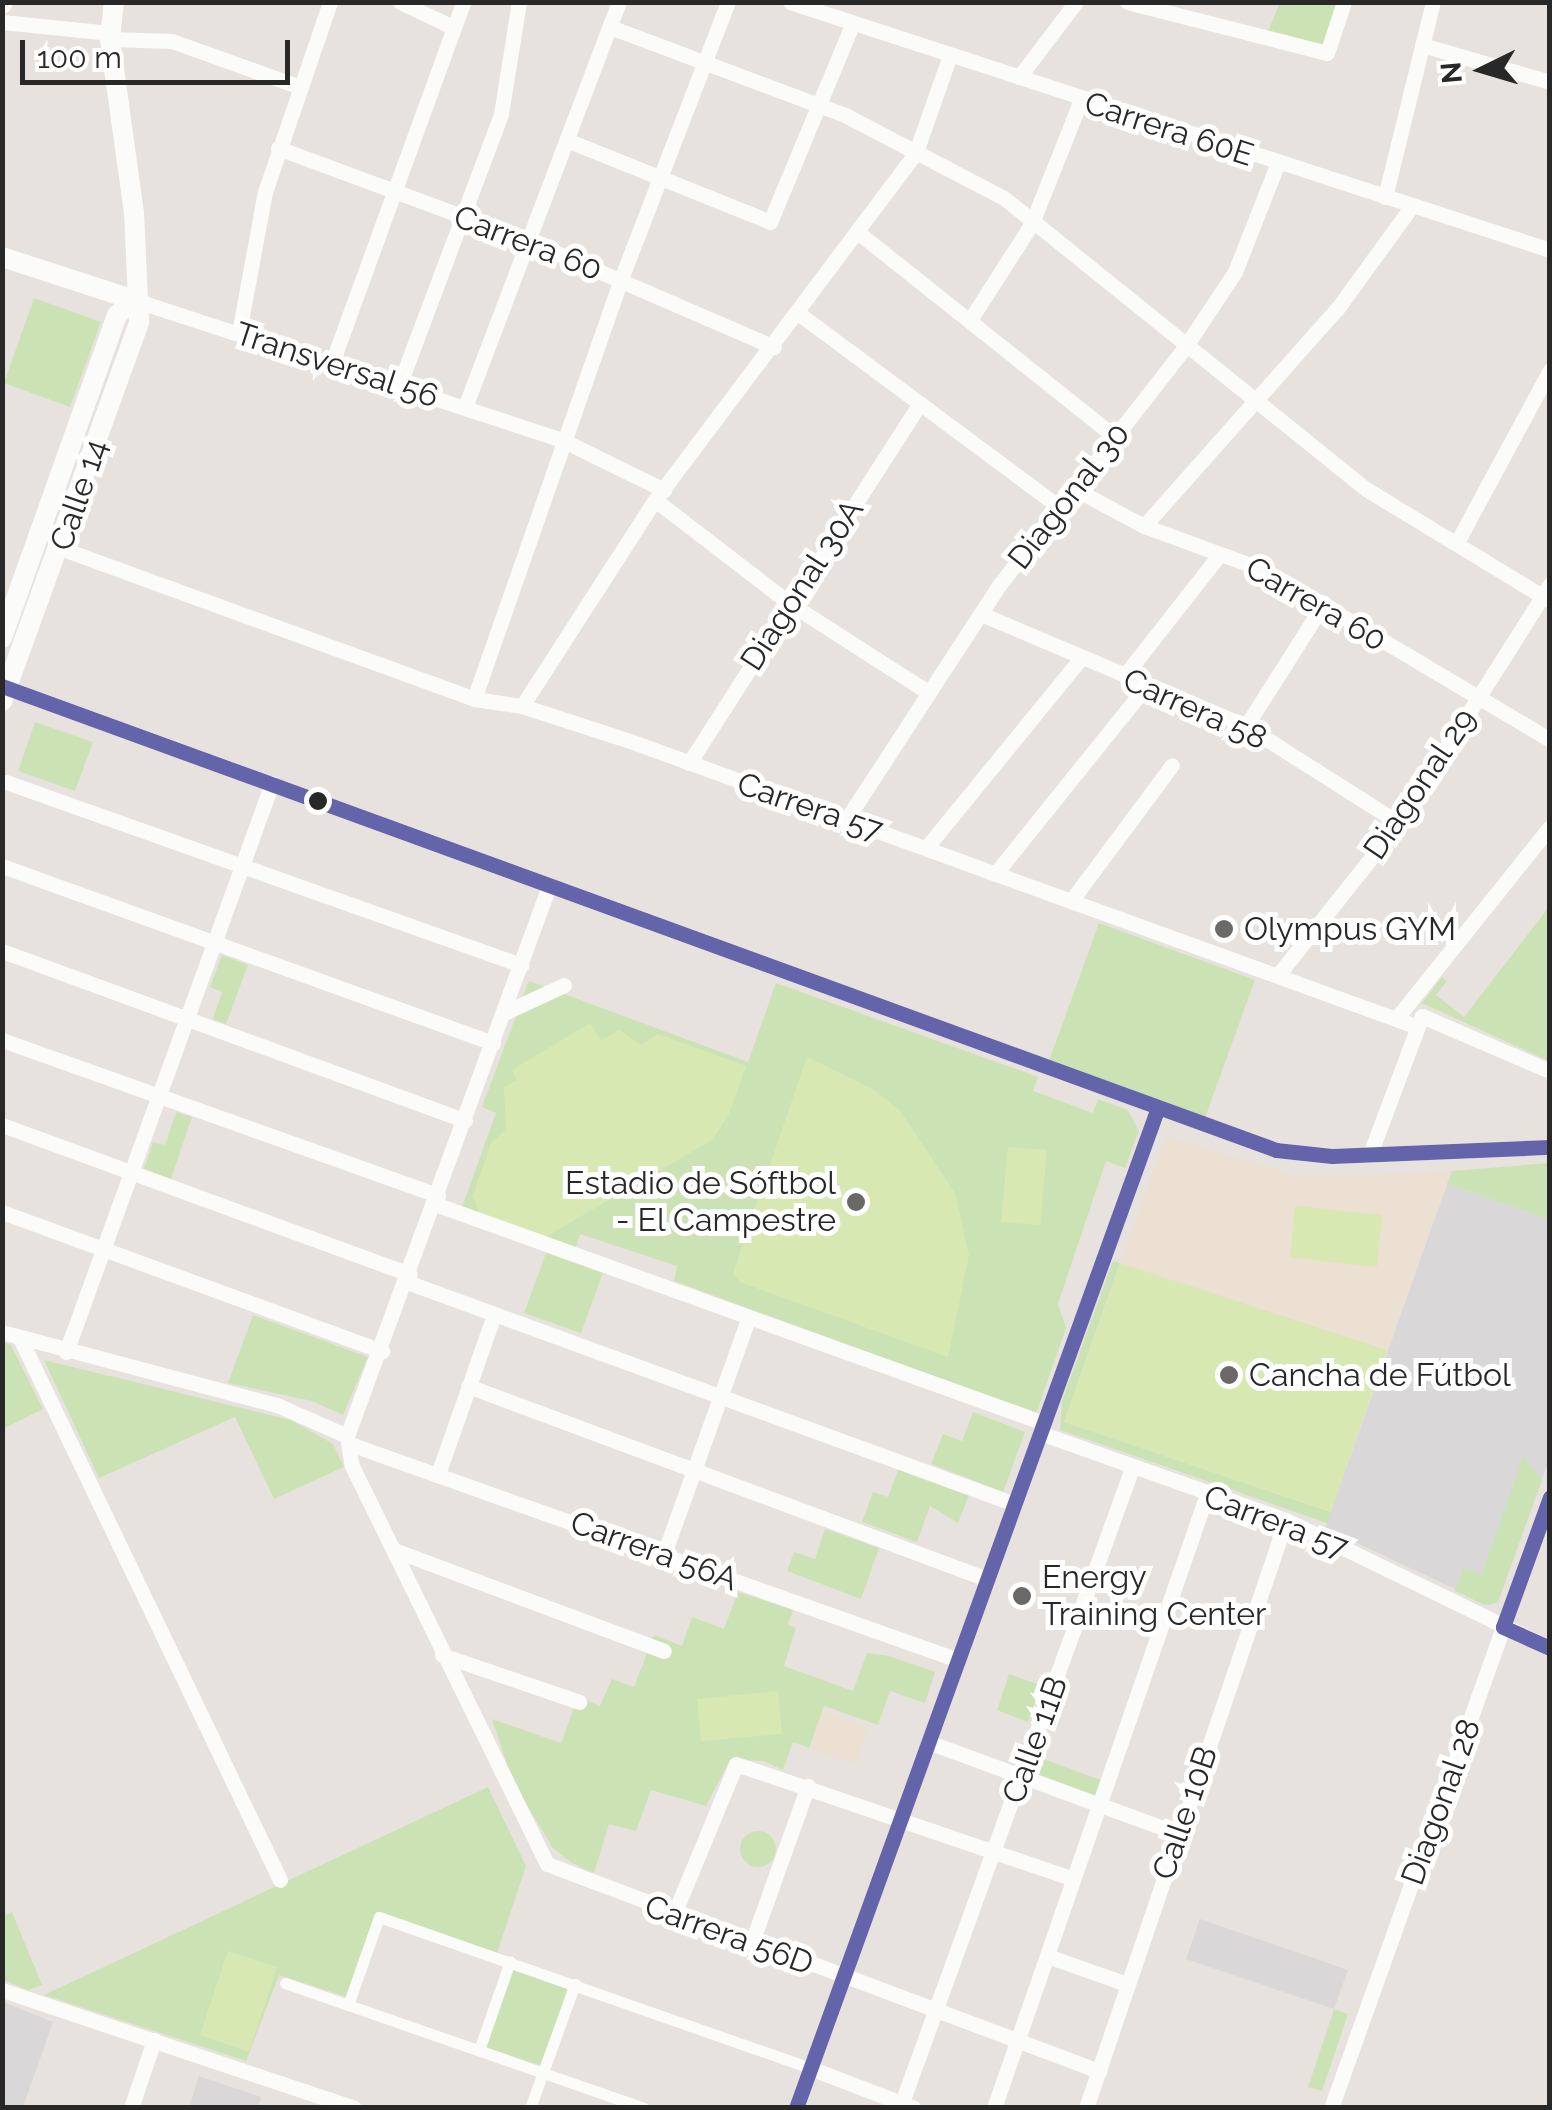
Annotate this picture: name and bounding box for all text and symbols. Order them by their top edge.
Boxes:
scale bar [25,20,295,82]
north arrow [1432,20,1532,120]
text: 100 m [37,40,122,75]
text: N [1434,61,1469,85]
street label: Carrera 60E [1080,84,1258,174]
street label: Carrera 60 [448,197,608,289]
street label: Transversal 56 [230,314,444,416]
street label: Diagonal 30 [1000,415,1138,577]
street label: Calle 14 [42,434,116,556]
street label: Diagonal 30A [732,492,872,678]
street label: Carrera 60 [1239,548,1393,660]
street label: Carrera 58 [1117,660,1273,758]
street label: Diagonal 29 [1355,701,1485,867]
street label: Carrera 57 [732,764,888,850]
unlabelled marker [308,791,328,811]
place label: Olympus GYM [1244,910,1456,948]
marker: Olympus GYM [1213,918,1235,940]
place label: Estadio de Sóftbol - El Campestre [565,1165,836,1240]
marker: Estadio de Sóftbol - El Campestre [845,1191,867,1213]
place label: Cancha de Fútbol [1249,1356,1511,1394]
marker: Cancha de Fútbol [1218,1364,1240,1386]
street label: Carrera 57 [1198,1477,1354,1567]
street label: Carrera 56A [565,1503,743,1599]
place label: Energy Training Center [1042,1559,1266,1634]
marker: Energy Training Center [1011,1585,1033,1607]
street label: Calle 11B [994,1671,1076,1809]
street label: Diagonal 28 [1393,1713,1489,1891]
street label: Calle 10B [1144,1741,1226,1885]
street label: Carrera 56D [640,1887,818,1983]

